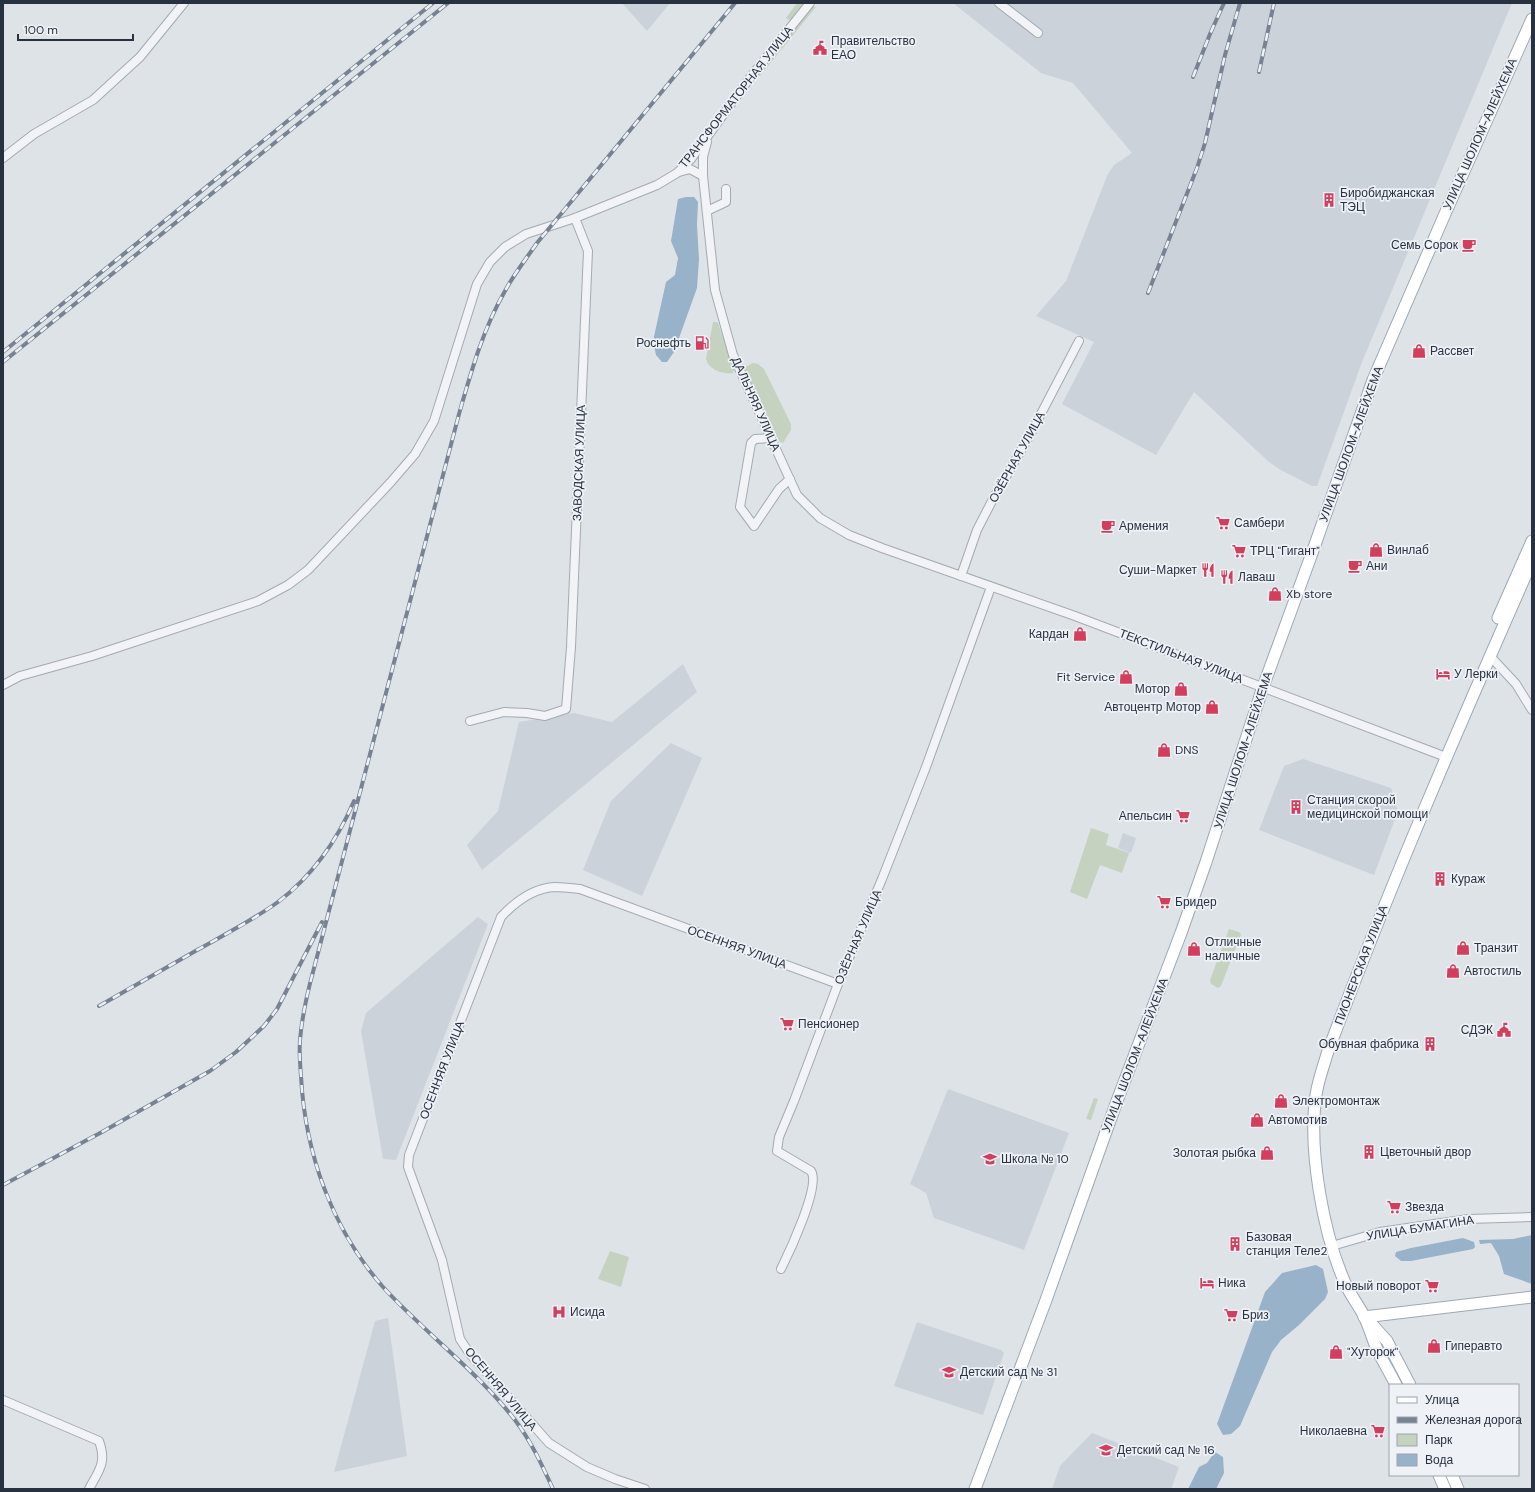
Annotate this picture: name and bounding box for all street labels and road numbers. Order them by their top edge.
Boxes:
street label: ТРАНСФОРМАТОРНАЯ УЛИЦА [675,23,797,171]
street label: УЛИЦА ШОЛОМ-АЛЕЙХЕМА [1439,56,1521,212]
street label: ДАЛЬНЯЯ УЛИЦА [728,354,784,454]
street label: УЛИЦА ШОЛОМ-АЛЕЙХЕМА [1315,364,1387,524]
street label: ЗАВОДСКАЯ УЛИЦА [569,405,589,521]
street label: ОЗЁРНАЯ УЛИЦА [985,409,1049,505]
street label: ТЕКСТИЛЬНАЯ УЛИЦА [1117,625,1245,687]
street label: УЛИЦА ШОЛОМ-АЛЕЙХЕМА [1210,669,1276,831]
street label: ОЗЁРНАЯ УЛИЦА [831,887,885,987]
street label: ПИОНЕРСКАЯ УЛИЦА [1331,903,1391,1027]
street label: ОСЕННЯЯ УЛИЦА [685,922,789,972]
street label: УЛИЦА ШОЛОМ-АЛЕЙХЕМА [1098,975,1172,1135]
street label: ОСЕННЯЯ УЛИЦА [416,1018,468,1122]
street label: УЛИЦА БУМАГИНА [1365,1212,1475,1244]
street label: ОСЕННЯЯ УЛИЦА [461,1344,541,1434]

